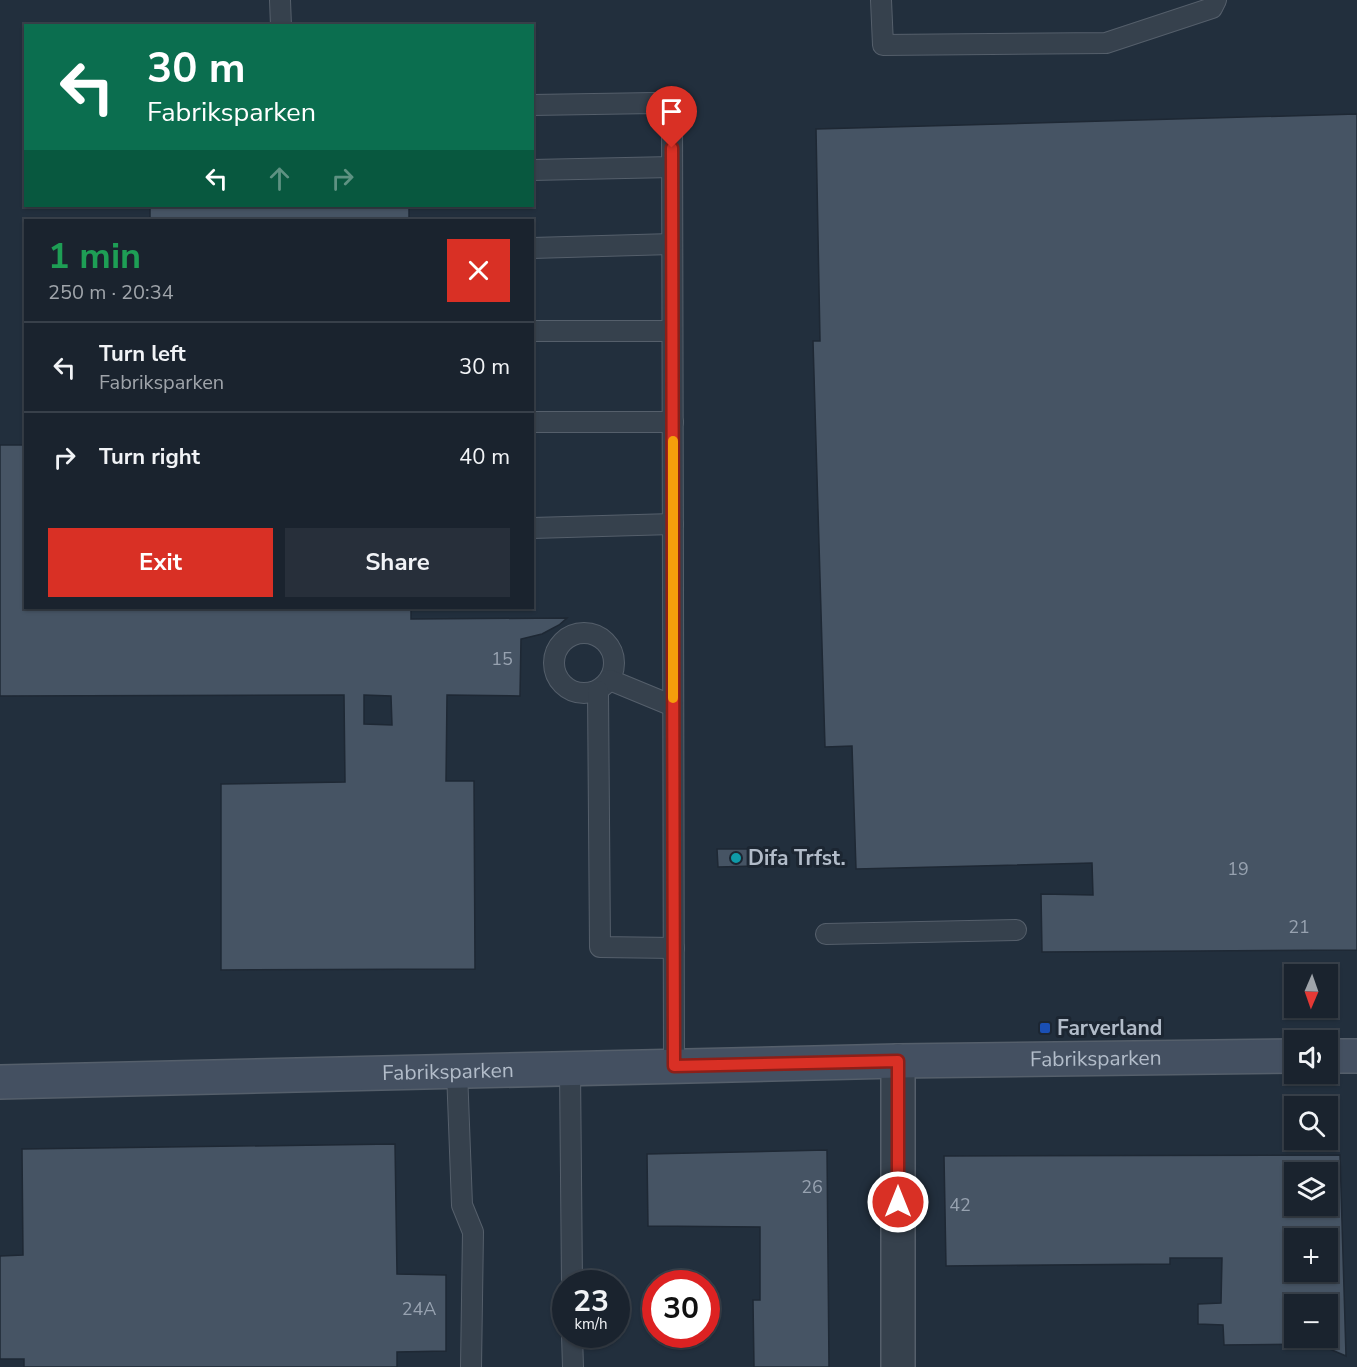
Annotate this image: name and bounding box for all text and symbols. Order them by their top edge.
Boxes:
text: 30 m [147,40,246,97]
icon: left [48,48,126,126]
pin [646,86,697,148]
text: Fabriksparken [147,94,316,131]
icon: arrive [655,95,688,128]
icon: left [200,162,233,195]
icon: ahead [263,162,296,195]
icon: right [326,162,359,195]
text: 1 min [48,232,141,281]
button: close [447,239,510,302]
text: 250 m · 20:34 [48,279,174,306]
text: Turn left [99,339,186,369]
icon: left [48,351,81,384]
text: 30 m [459,352,510,382]
text: Fabriksparken [99,369,224,396]
icon: right [48,441,81,474]
text: Turn right [99,442,200,472]
text: 40 m [459,442,510,472]
button: Exit [48,528,273,597]
button: Share [285,528,510,597]
house number: 15 [491,647,513,671]
place label: Difa Trfst. [748,844,846,872]
marker: Difa Trfst. [729,851,743,865]
house number: 19 [1227,857,1249,881]
house number: 21 [1288,915,1310,939]
north arrow [1284,964,1338,1018]
map controls [1284,964,1338,1348]
place label: Farverland [1057,1014,1162,1042]
marker: Farverland [1038,1021,1052,1035]
button: sound [1284,1030,1338,1084]
street label: Fabriksparken [1030,1044,1162,1073]
street label: Fabriksparken [382,1056,514,1087]
button: search [1284,1096,1338,1150]
button: layers [1284,1162,1338,1216]
position arrow [866,1170,930,1234]
house number: 26 [801,1175,823,1199]
house number: 42 [949,1193,971,1217]
button: + [1284,1228,1338,1282]
speed limit sign: 30 [642,1270,720,1348]
text: 23 [573,1281,609,1322]
button: − [1284,1294,1338,1348]
house number: 24A [402,1297,436,1321]
text: km/h [574,1314,608,1334]

